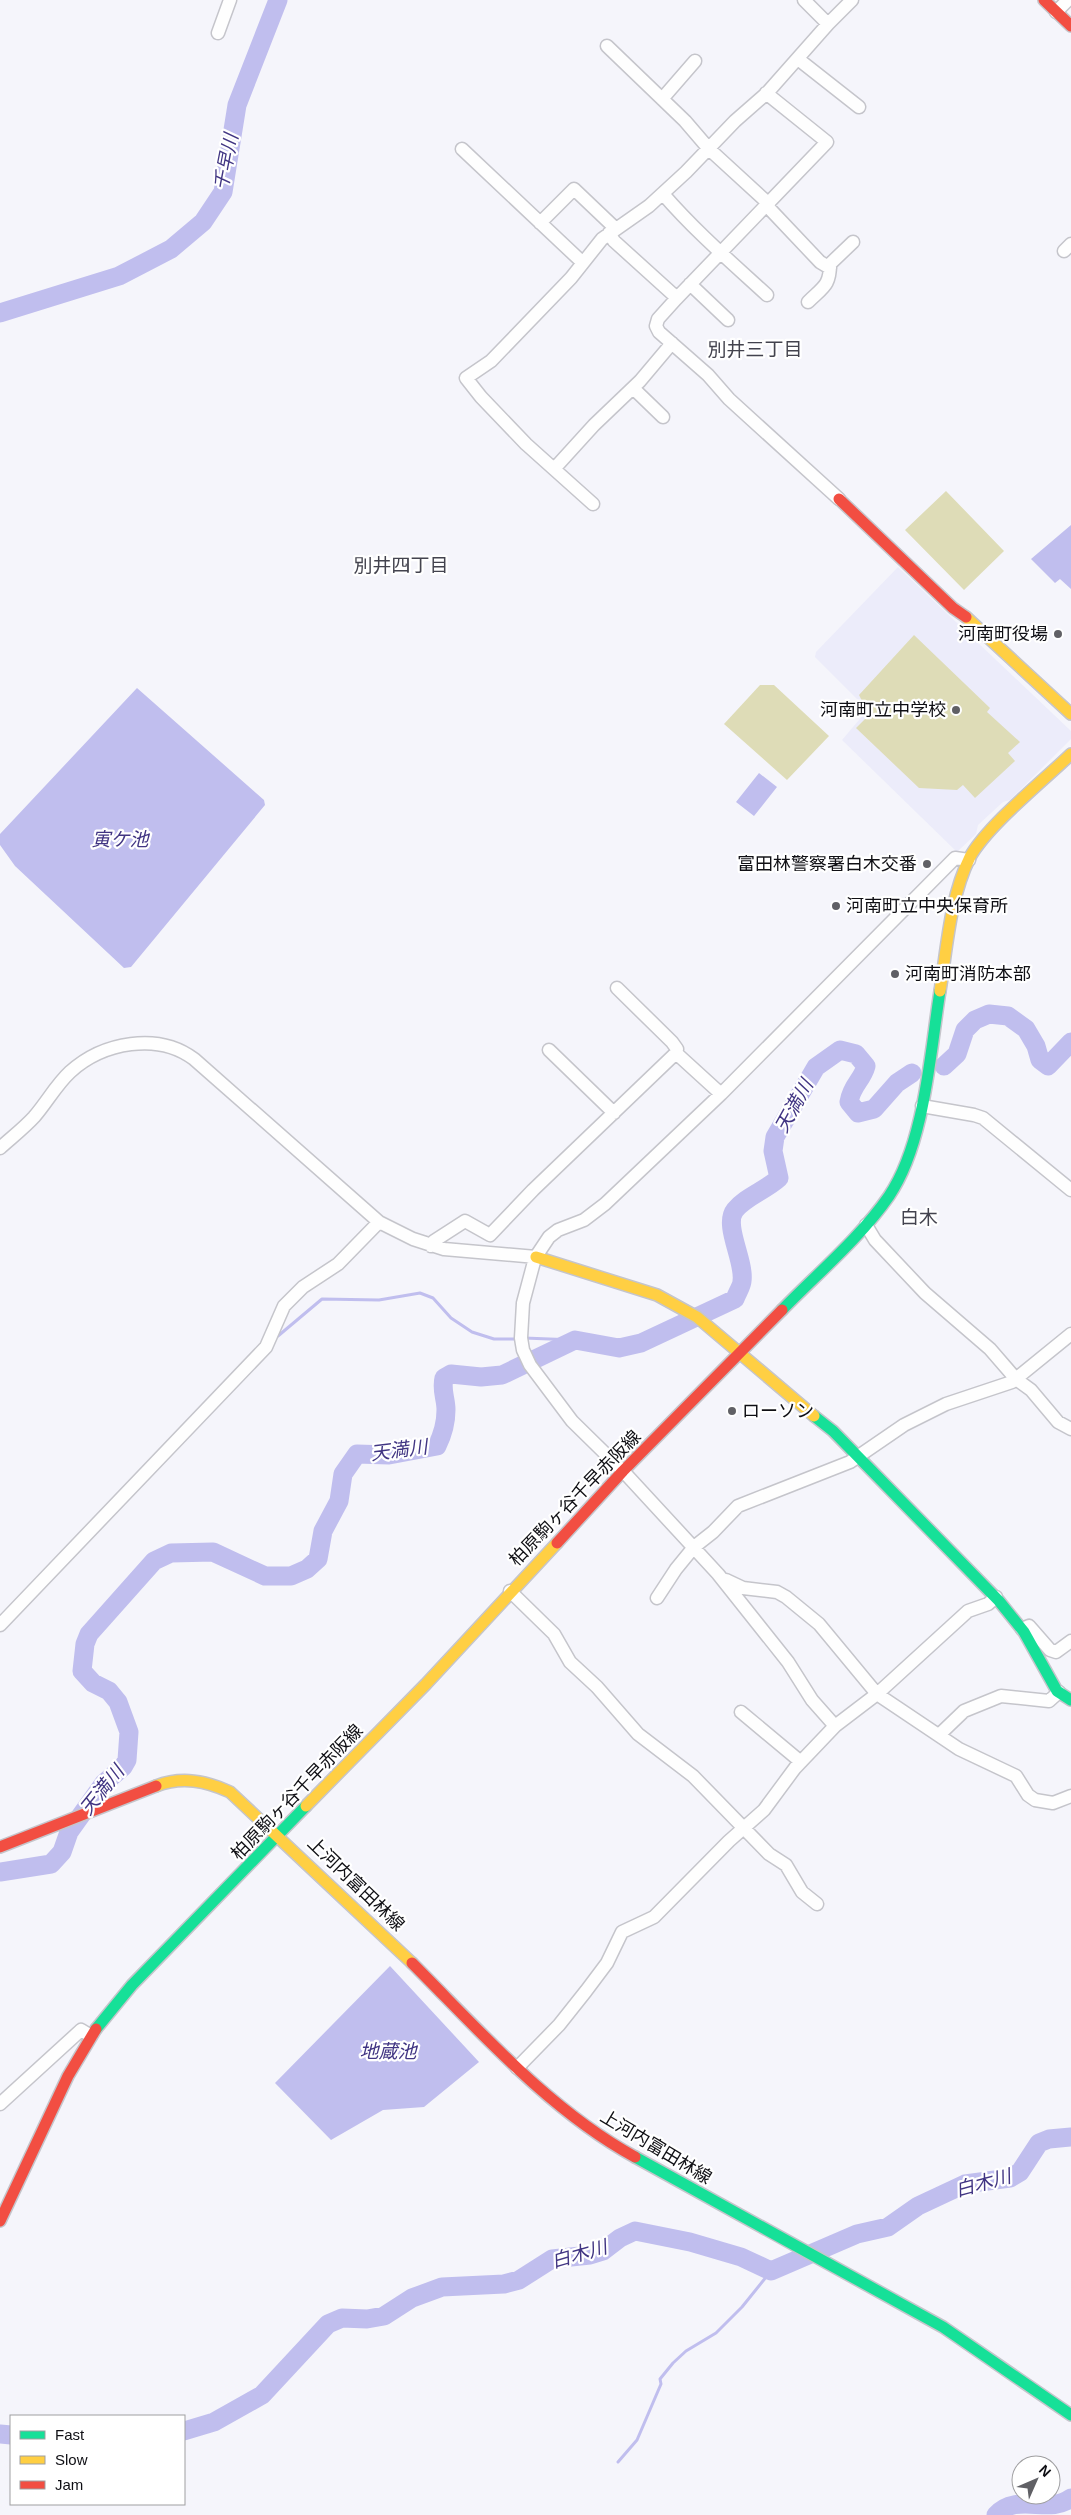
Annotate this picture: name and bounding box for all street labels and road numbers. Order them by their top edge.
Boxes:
street label: 柏原駒ヶ谷千早赤阪線 [505,1426,645,1570]
street label: 柏原駒ヶ谷千早赤阪線 [227,1720,367,1864]
street label: 上河内富田林線 [304,1833,408,1935]
street label: 上河内富田林線 [597,2106,715,2188]

